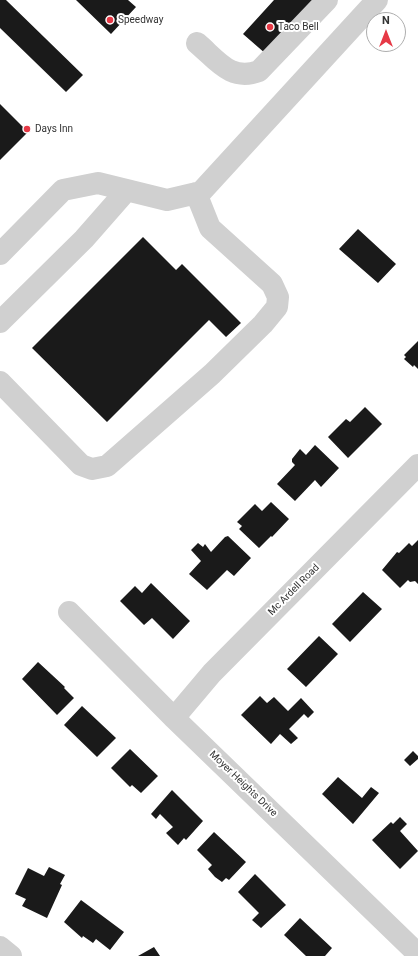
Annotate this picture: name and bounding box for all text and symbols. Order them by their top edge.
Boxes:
north arrow [366,12,406,52]
place label: Speedway [118,14,163,26]
text: N [382,14,390,27]
marker: Speedway [105,15,115,25]
place label: Taco Bell [278,21,319,33]
marker: Taco Bell [265,22,275,32]
place label: Days Inn [35,123,73,135]
marker: Days Inn [22,124,32,134]
street label: Mc Ardell Road [266,562,322,618]
street label: Moyer Heights Drive [207,749,279,819]

